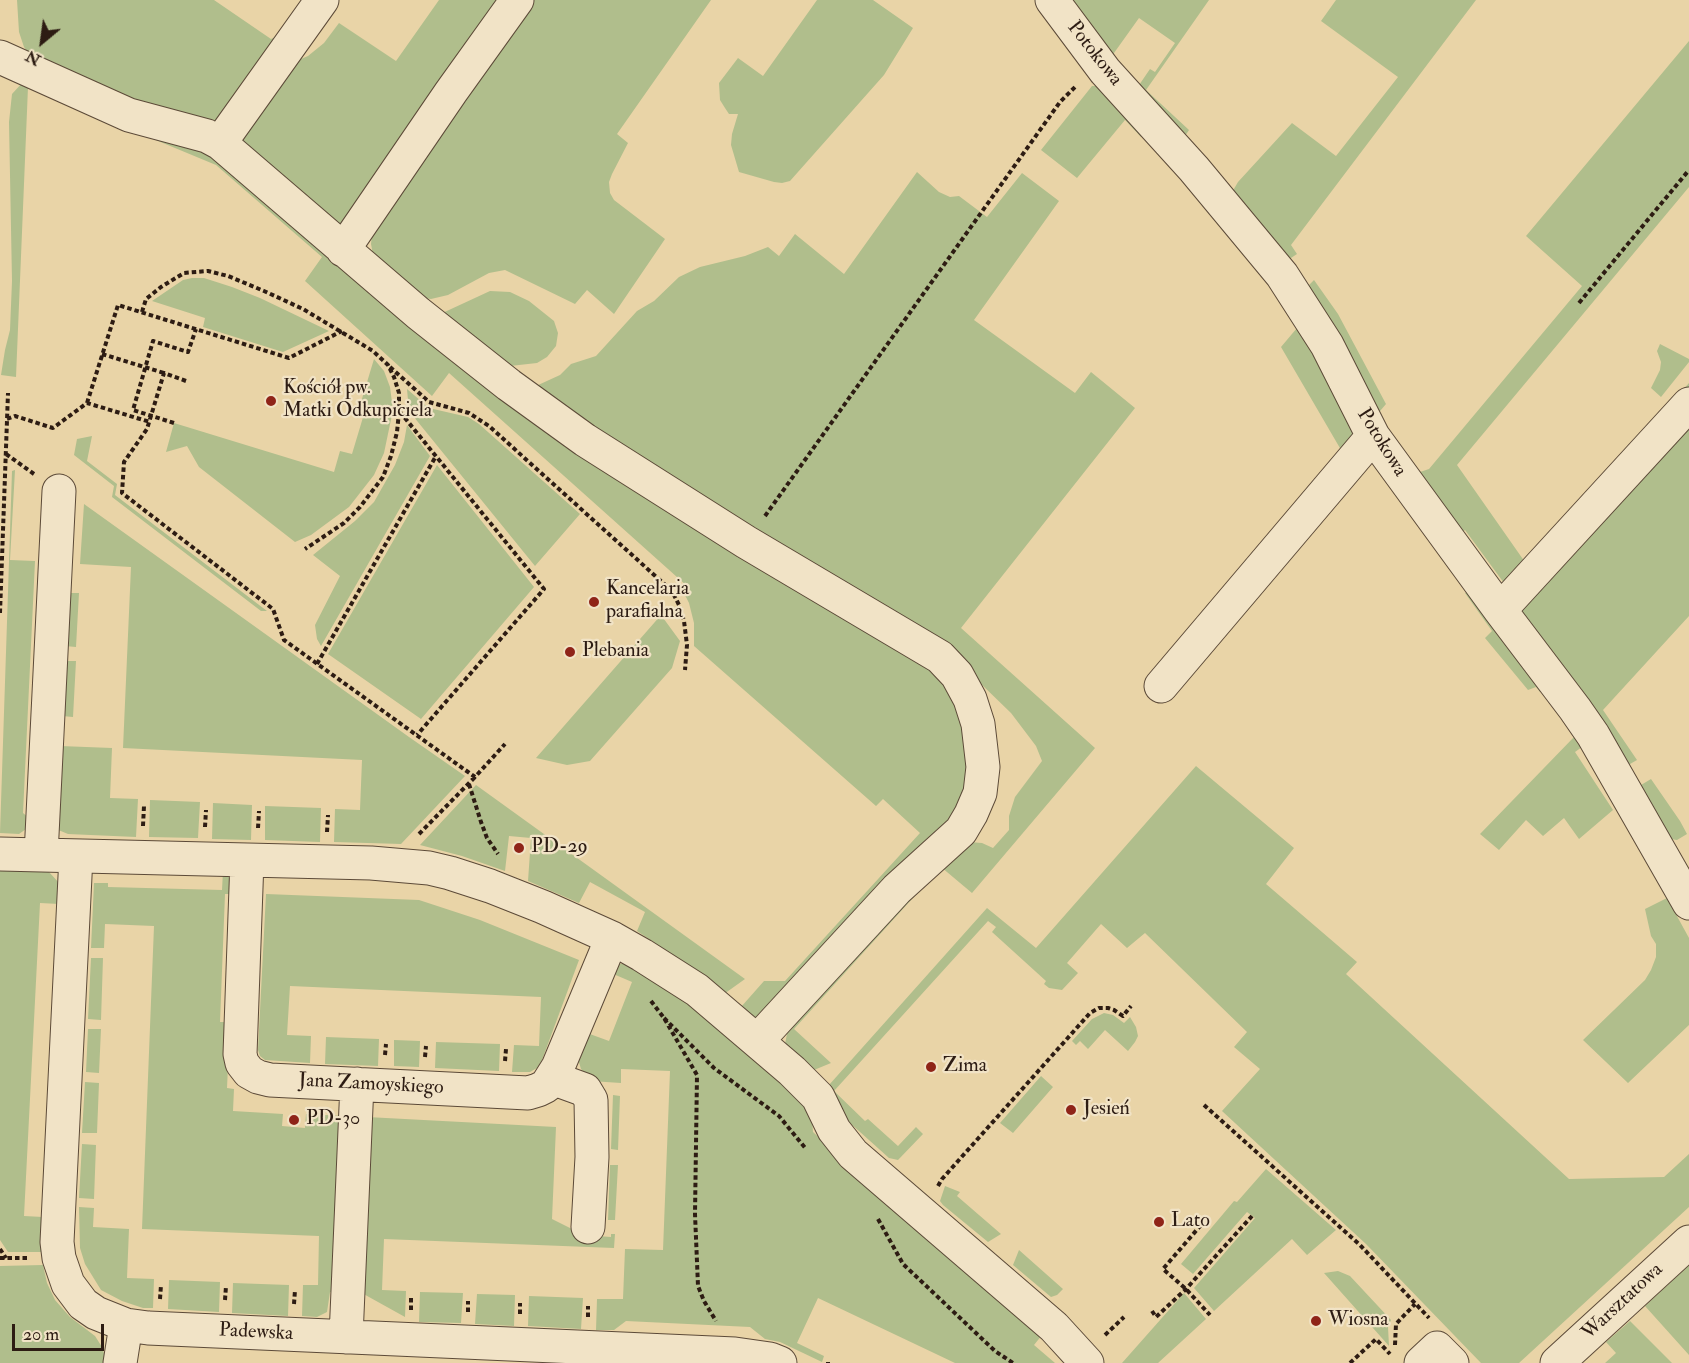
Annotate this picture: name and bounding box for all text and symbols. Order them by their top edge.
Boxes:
north arrow [12,12,72,72]
street label: Potokowa [1061,17,1127,91]
text: N [22,46,44,70]
place label: Kościół pw. Matki Odkupiciela [283,377,432,424]
marker: Kościół pw. Matki Odkupiciela [264,394,278,408]
street label: Potokowa [1351,404,1411,482]
place label: Kancelaria parafialna [606,578,689,625]
marker: Kancelaria parafialna [587,595,601,609]
place label: Plebania [582,640,649,664]
marker: Plebania [563,645,577,659]
place label: PD-29 [531,836,588,860]
marker: PD-29 [512,841,526,855]
place label: Zima [943,1055,987,1079]
marker: Zima [924,1060,938,1074]
street label: Jana Zamoyskiego [298,1069,444,1101]
place label: Jesień [1083,1098,1130,1122]
marker: Jesień [1064,1103,1078,1117]
place label: PD-30 [306,1108,360,1132]
marker: PD-30 [287,1113,301,1127]
place label: Lato [1171,1210,1210,1234]
marker: Lato [1152,1215,1166,1229]
street label: Warsztatowa [1578,1258,1668,1346]
place label: Wiosna [1328,1309,1389,1333]
scale bar [15,1312,106,1350]
marker: Wiosna [1309,1314,1323,1328]
street label: Padewska [218,1319,294,1347]
text: 20 m [23,1323,59,1346]

